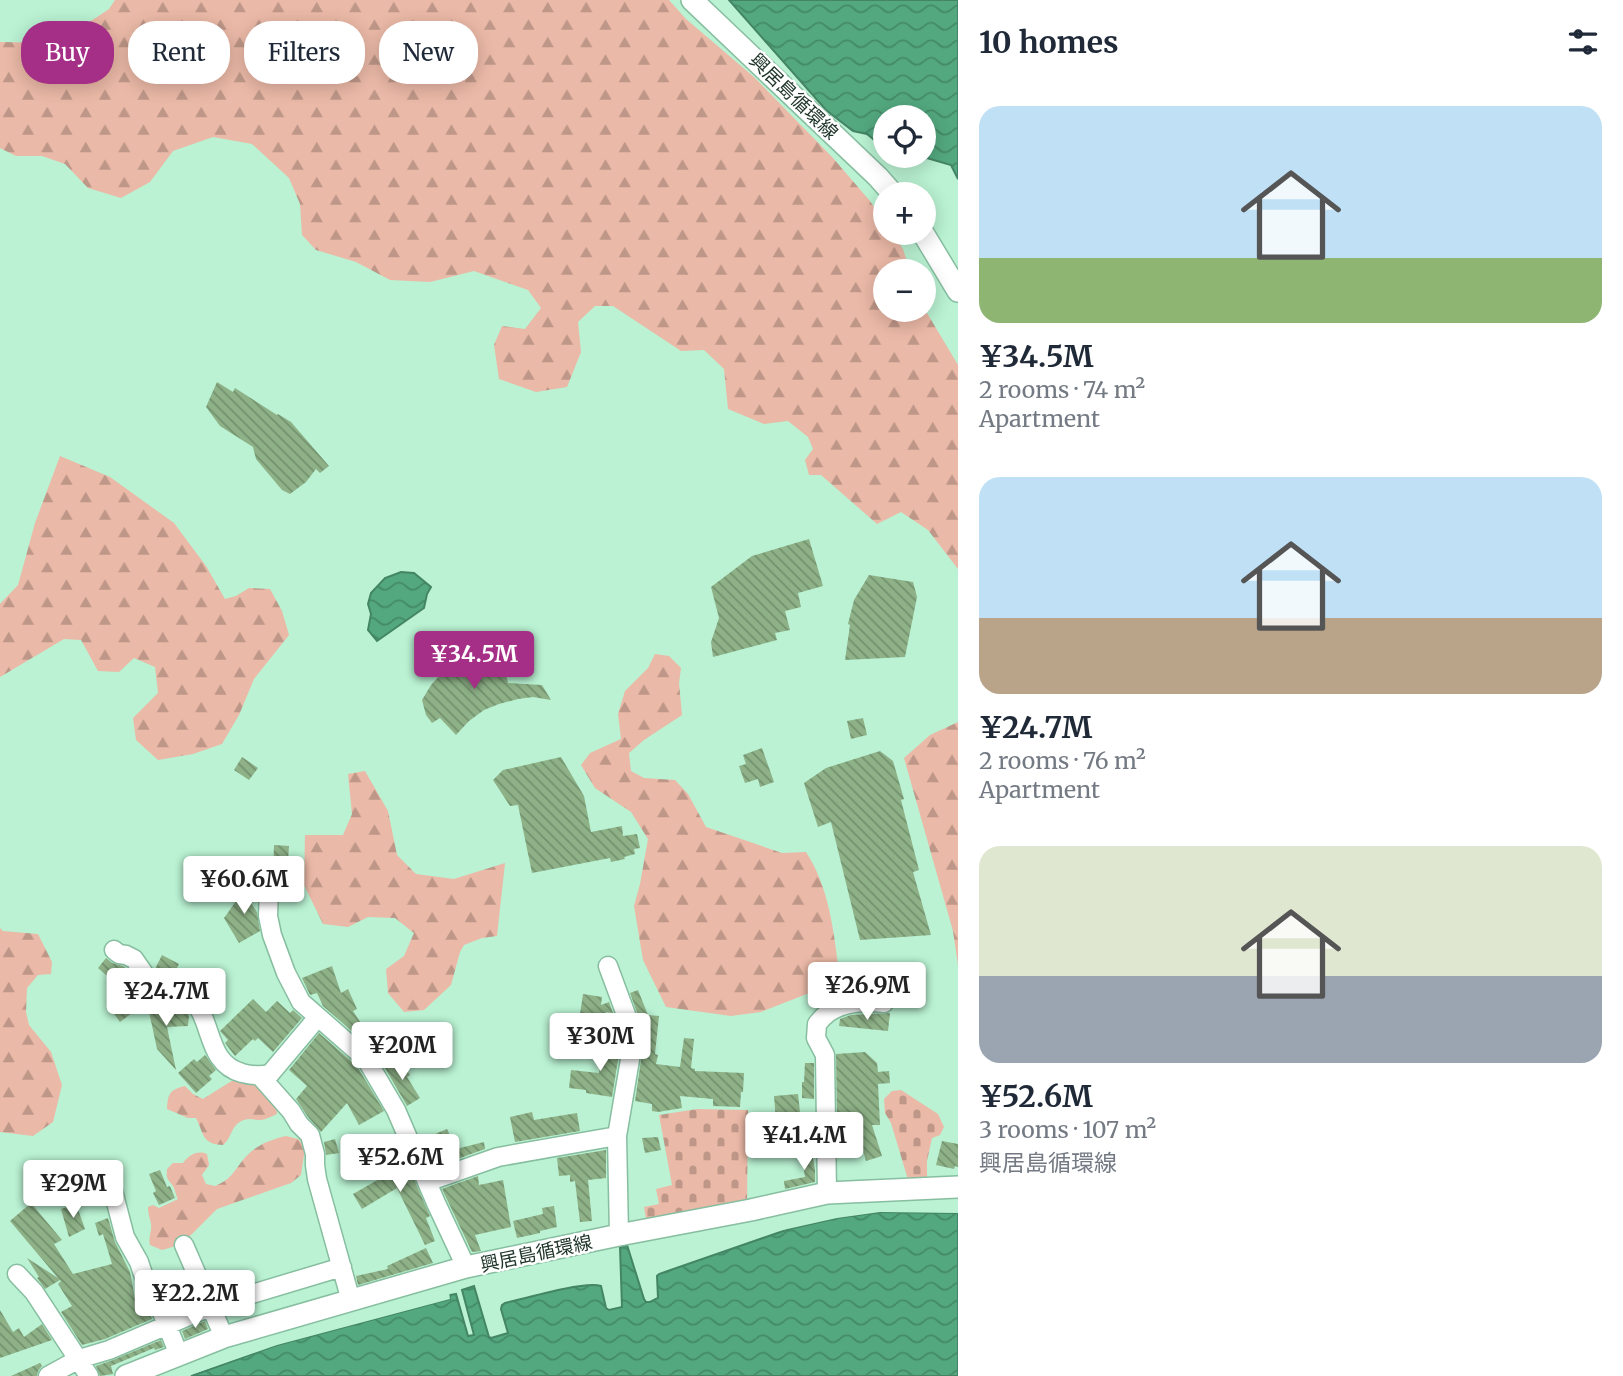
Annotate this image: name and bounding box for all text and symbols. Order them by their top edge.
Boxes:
chip: Buy [21,21,114,84]
chip: Rent [128,21,230,84]
chip: Filters [244,21,365,84]
chip: New [379,21,478,84]
text: 10 homes [979,23,1119,61]
icon: filters [1564,23,1602,61]
street label: 興居島循環線 [745,48,843,144]
map controls [873,105,936,322]
button: locate [873,105,936,168]
icon: home [1228,152,1354,278]
button: + [873,182,936,245]
button: − [873,259,936,322]
text: ¥34.5M [979,337,1094,375]
text: 2 rooms · 74 m² [979,375,1145,404]
text: Apartment [979,404,1100,433]
icon: home [1228,523,1354,649]
pin: ¥34.5M [417,632,531,691]
text: ¥34.5M [430,639,518,668]
text: ¥24.7M [979,708,1092,746]
text: 2 rooms · 76 m² [979,746,1146,775]
text: Apartment [979,775,1100,804]
pin: ¥60.6M [187,856,301,916]
text: ¥60.6M [199,864,289,893]
icon: home [1228,891,1354,1017]
pin: ¥26.9M [810,962,924,1022]
pin: ¥24.7M [109,968,223,1028]
text: ¥26.9M [824,970,910,999]
text: ¥24.7M [123,976,209,1005]
pin: ¥30M [559,1014,641,1073]
text: ¥30M [566,1021,634,1050]
pin: ¥20M [361,1023,443,1082]
text: ¥20M [368,1030,436,1059]
text: ¥52.6M [979,1077,1093,1115]
pin: ¥41.4M [747,1112,861,1172]
text: 3 rooms · 107 m² [979,1115,1156,1144]
text: ¥41.4M [761,1120,847,1149]
pin: ¥52.6M [343,1134,457,1194]
text: ¥52.6M [356,1142,444,1171]
text: 興居島循環線 [979,1148,1117,1177]
pin: ¥29M [32,1160,114,1220]
text: ¥29M [39,1168,107,1197]
street label: 興居島循環線 [478,1229,594,1277]
pin: ¥22.2M [138,1270,252,1330]
text: ¥22.2M [151,1278,239,1307]

